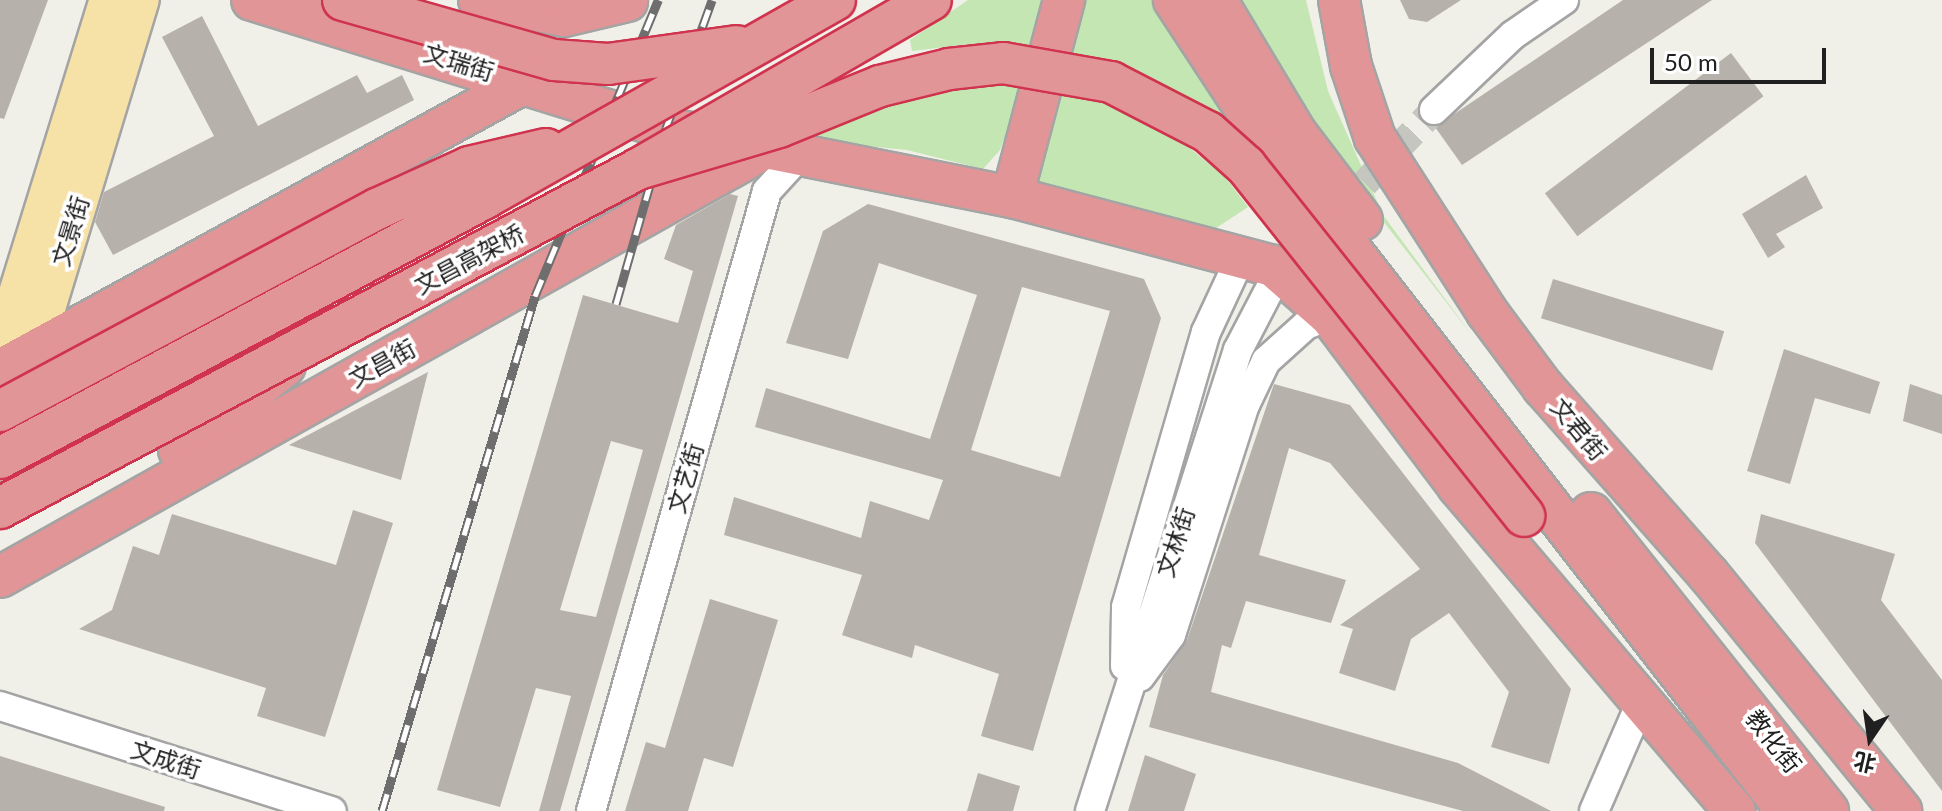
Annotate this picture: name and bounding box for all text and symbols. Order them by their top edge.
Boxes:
scale bar [1654,32,1830,82]
street label: 文瑞街 [420,38,498,86]
text: 50 m [1664,47,1718,76]
street label: 文景街 [46,192,94,270]
street label: 文昌高架桥 [409,218,529,300]
street label: 文昌街 [344,333,420,393]
street label: 文君街 [1545,392,1613,466]
street label: 文艺街 [661,439,709,517]
street label: 文林街 [1150,503,1200,581]
north arrow [1830,699,1910,779]
street label: 教化街 [1740,704,1808,778]
street label: 文成街 [127,734,205,784]
text: 北 [1851,747,1878,779]

